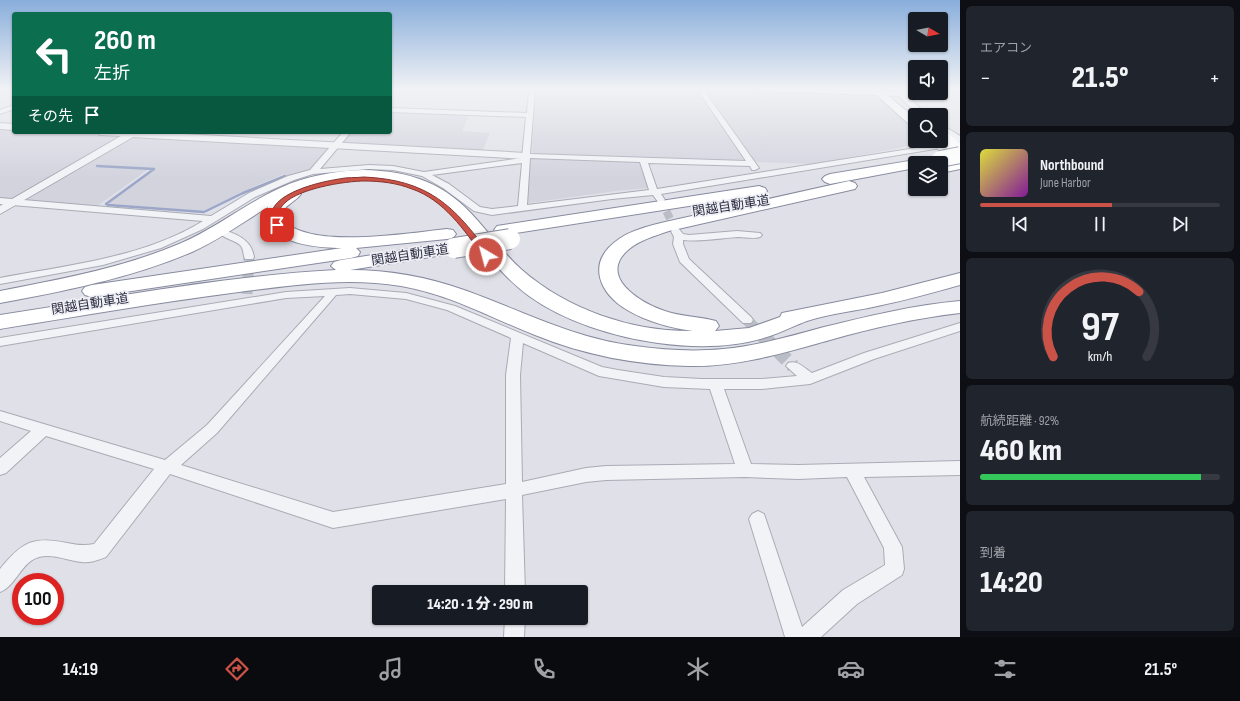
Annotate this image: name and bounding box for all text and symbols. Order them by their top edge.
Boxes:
north arrow [908,12,948,52]
map controls [908,12,948,196]
text: 260 m [94,24,156,57]
icon: left [28,28,80,80]
text: エアコン [980,40,1032,56]
button: sound [908,60,948,100]
text: 21.5° [1071,60,1129,96]
text: 左折 [94,63,130,84]
text: − [980,65,991,92]
text: + [1209,65,1220,92]
icon: arrive [81,104,103,126]
text: その先 [28,107,73,126]
button: search [908,108,948,148]
button: layers [908,156,948,196]
text: Northbound [1040,156,1104,175]
text: June Harbor [1040,175,1091,191]
street label: 関越自動車道 [691,192,771,220]
pin [260,208,294,242]
icon: previous [1009,213,1031,235]
icon: pause [1089,213,1111,235]
icon: next [1169,213,1191,235]
icon: arrive [266,214,288,236]
position arrow [465,234,507,276]
street label: 関越自動車道 [370,241,450,269]
street label: 関越自動車道 [50,290,130,318]
text: 97 [1081,302,1120,351]
text: km/h [1088,347,1112,364]
text: 航続距離 · 92% [980,413,1059,429]
text: 460 km [980,433,1062,469]
text: 到着 [980,545,1006,561]
text: 14:20 [980,565,1043,601]
speed limit sign: 100 [12,573,64,625]
text: 14:20 · 1 分 · 290 m [427,595,533,614]
icon: directions [223,655,251,683]
icon: music [377,655,405,683]
icon: phone [530,655,558,683]
icon: climate [684,655,712,683]
icon: car [837,655,865,683]
icon: filters [991,655,1019,683]
text: 14:19 [63,659,98,680]
text: 21.5° [1144,659,1177,680]

